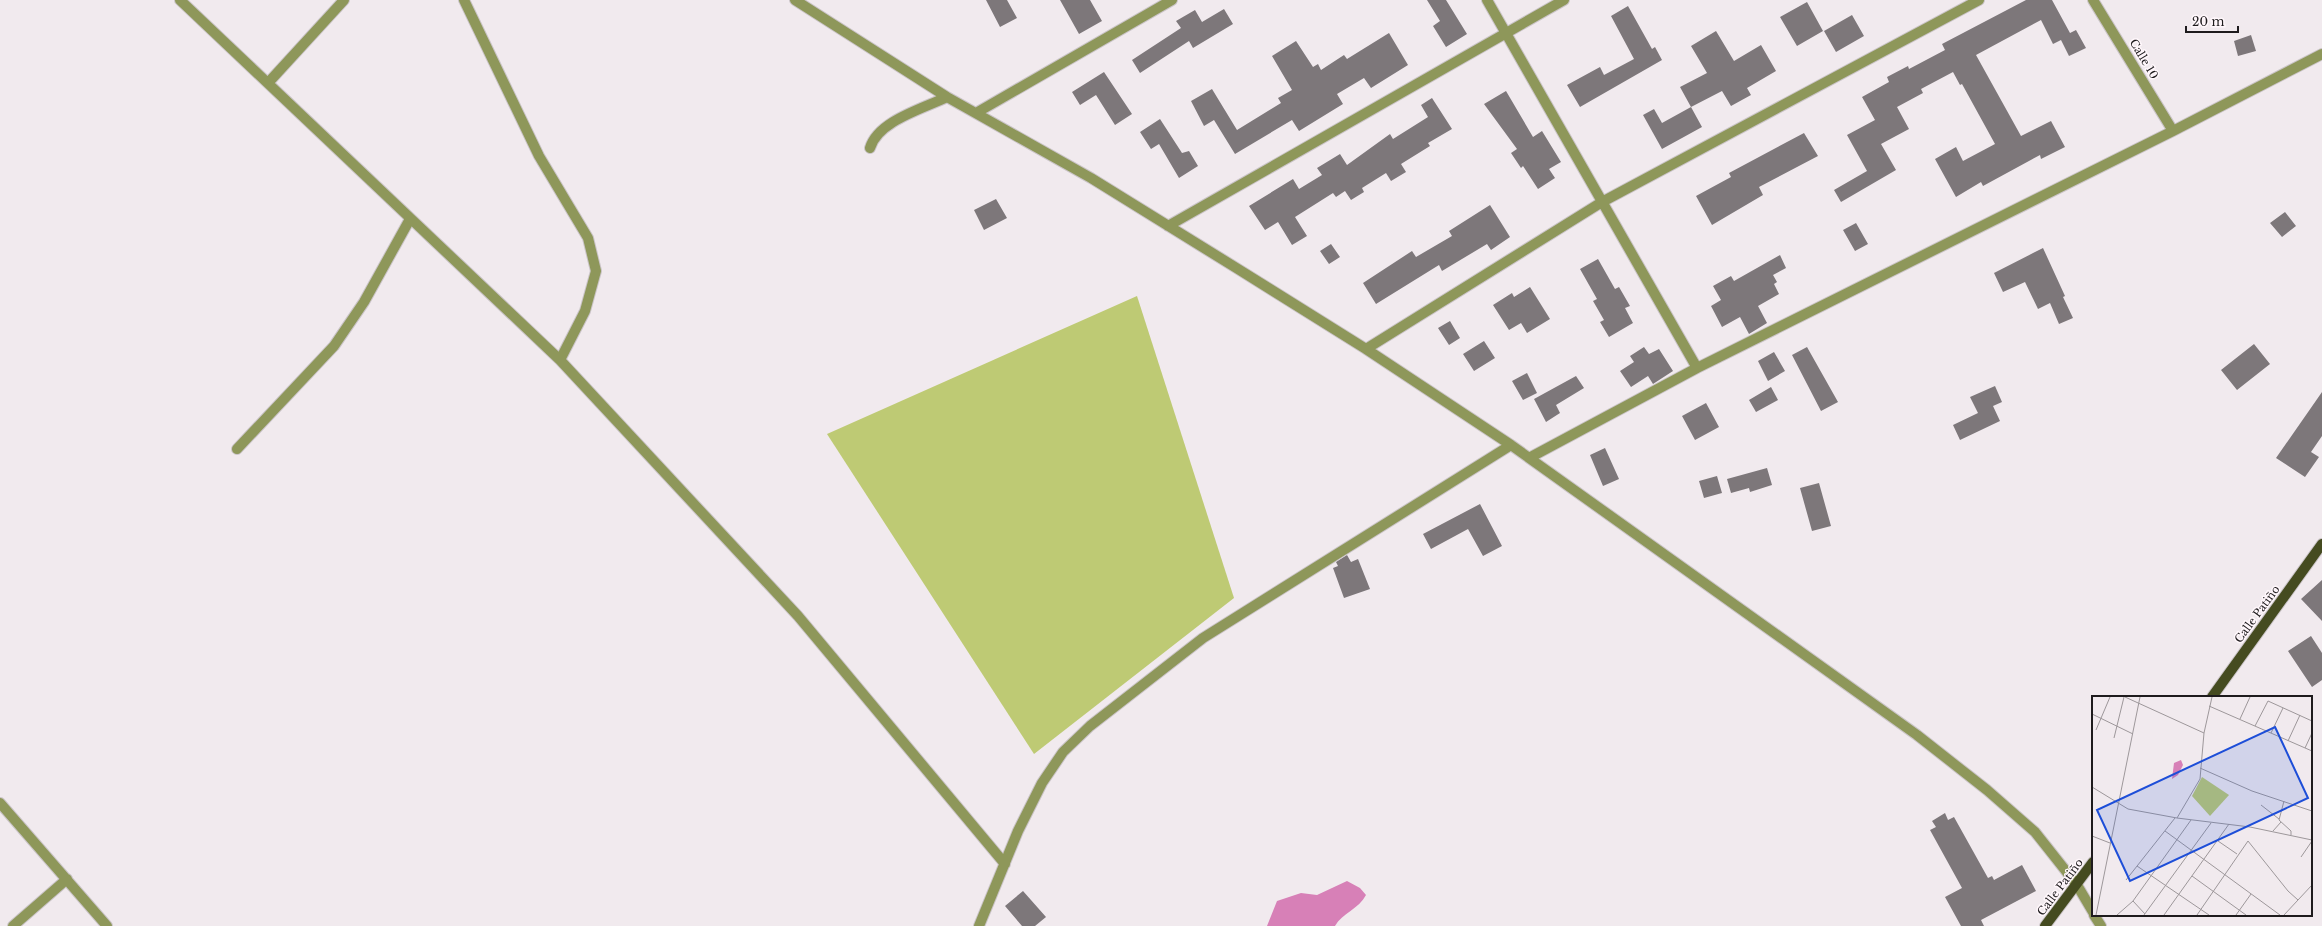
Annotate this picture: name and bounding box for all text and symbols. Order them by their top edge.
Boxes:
scale bar [2186,8,2238,34]
text: 20 m [2192,14,2224,29]
street label: Calle 10 [2127,36,2161,82]
street label: Calle Patiño [2231,582,2283,646]
inset map [2092,696,2312,916]
street label: Calle Patiño [2034,856,2086,918]

